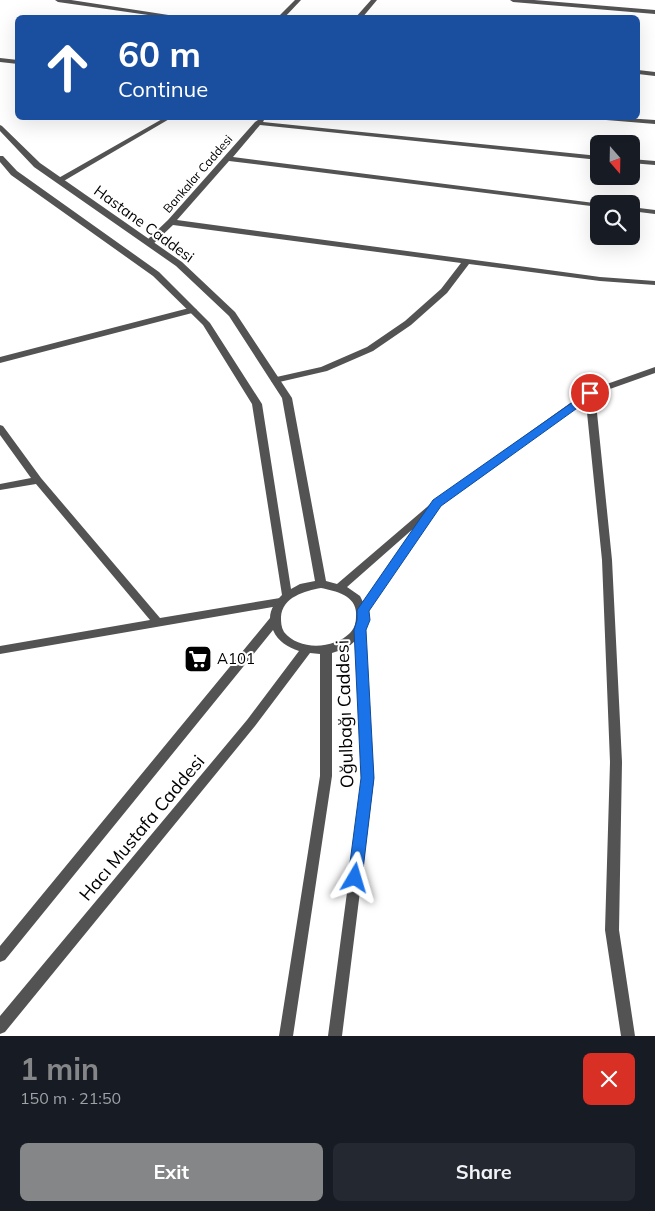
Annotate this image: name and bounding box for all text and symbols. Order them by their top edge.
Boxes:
text: 60 m [118,32,201,76]
icon: ahead [35,35,100,100]
text: Continue [118,75,208,103]
street label: Bankalar Caddesi [160,132,236,216]
north arrow [590,135,640,185]
map controls [590,135,640,245]
street label: Hastane Caddesi [91,181,198,266]
button: search [590,195,640,245]
pin [569,372,611,414]
icon: arrive [576,379,604,407]
street label: Oğulbağı Caddesi [330,640,359,789]
supermarket icon: A101 [183,644,213,674]
place label: A101 [217,649,255,668]
street label: Hacı Mustafa Caddesi [74,750,209,905]
position arrow [328,851,380,903]
text: 1 min [20,1050,99,1088]
button: close [583,1053,635,1105]
text: 150 m · 21:50 [20,1088,121,1108]
button: Exit [20,1143,323,1201]
button: Share [333,1143,635,1201]

